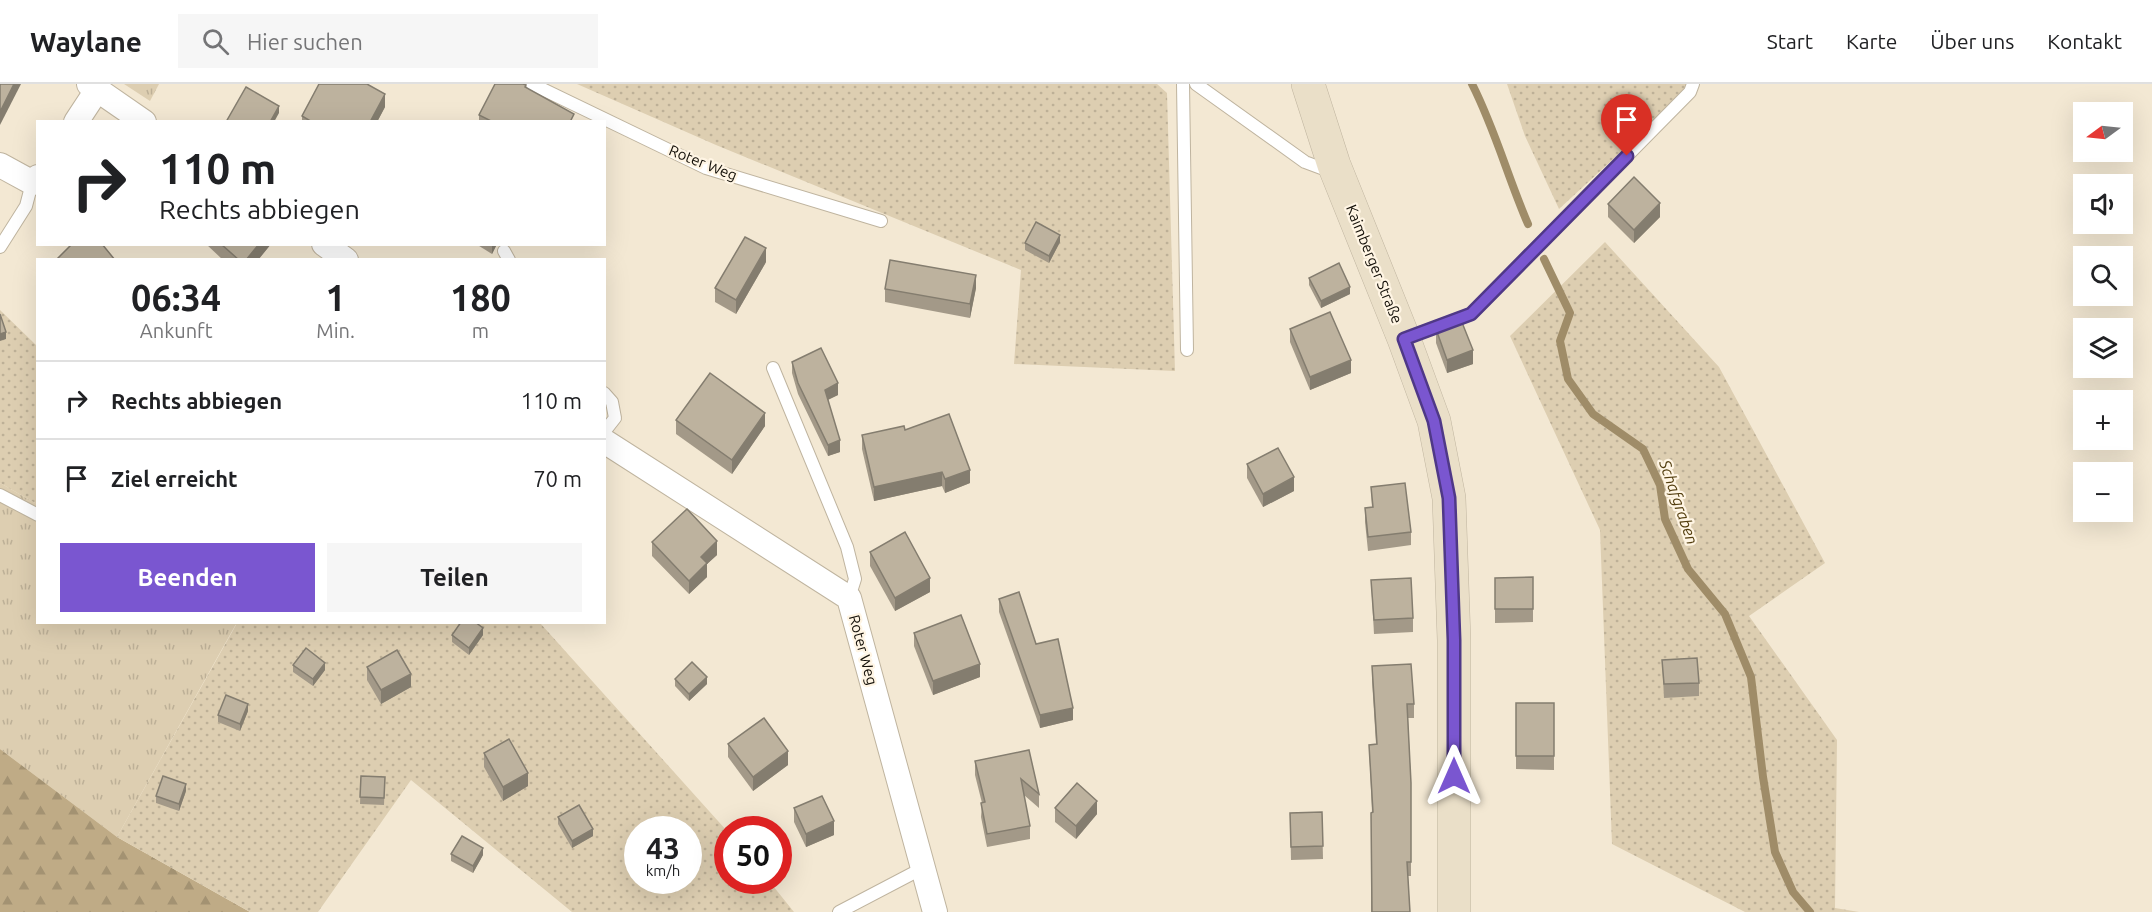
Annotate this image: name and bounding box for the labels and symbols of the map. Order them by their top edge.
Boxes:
pin [1601,94,1652,156]
north arrow [2073,102,2133,162]
street label: Roter Weg [667,141,740,184]
street label: Kaimberger Straße [1343,202,1406,326]
water label: Schafgraben [1656,456,1702,547]
street label: Roter Weg [846,613,881,687]
position arrow [1422,744,1486,808]
speed limit sign: 50 [714,816,792,894]

